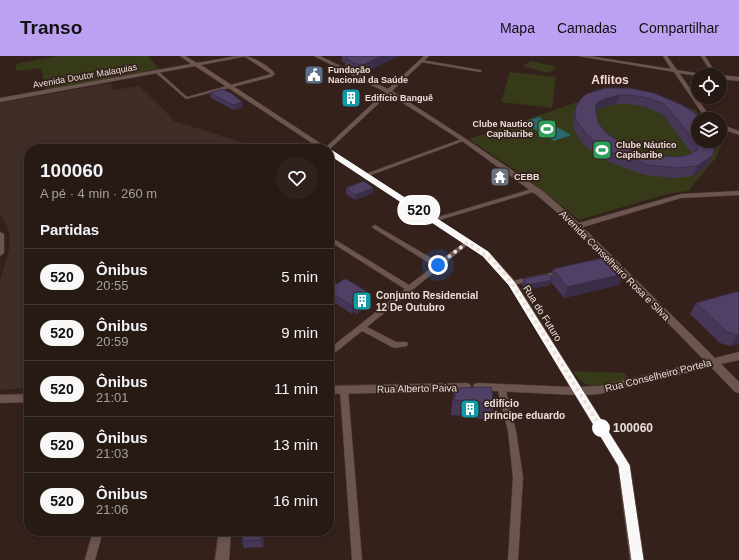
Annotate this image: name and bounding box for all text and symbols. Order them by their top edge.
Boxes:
text: Transo [20,17,82,38]
text: Mapa [500,20,535,36]
text: Camadas [557,20,617,36]
text: Compartilhar [639,20,719,36]
street label: Avenida Doutor Malaquias [32,62,138,90]
public building icon: Fundação Nacional da Saúde [303,64,325,86]
place label: Fundação Nacional da Saúde [328,65,408,85]
map controls [691,68,727,148]
button: locate [691,68,727,104]
district label: Aflitos [591,73,629,87]
building icon: Edifício Banguê [340,87,362,109]
place label: Edifício Banguê [365,93,433,103]
button: layers [691,112,727,148]
sports icon: Clube Nautico Capibaribe [536,118,558,140]
place label: Clube Nautico Capibaribe [472,119,533,139]
sports icon: Clube Náutico Capibaribe [591,139,613,161]
place label: Clube Náutico Capibaribe [616,140,677,160]
button: heart [276,157,318,199]
text: 100060 [40,160,103,181]
temple icon: CEBB [489,166,511,188]
place label: CEBB [514,172,540,182]
text: A pé · 4 min · 260 m [40,186,157,201]
line badge: 520 [396,197,442,223]
text: 520 [407,202,431,218]
street label: Avenida Conselheiro Rosa e Silva [557,208,672,323]
text: Partidas [40,221,99,238]
your location [428,255,448,275]
text: Ônibus [96,261,148,278]
text: 5 min [281,268,318,285]
text: 520 [50,269,74,285]
text: 20:55 [96,278,129,293]
street label: Rua do Futuro [521,283,564,344]
building icon: Conjunto Residencial 12 De Outubro [351,290,373,312]
place label: Conjunto Residencial 12 De Outubro [376,290,478,313]
text: Ônibus [96,317,148,334]
text: 9 min [281,324,318,341]
text: 520 [50,325,74,341]
text: 20:59 [96,334,129,349]
street label: Rua Conselheiro Portela [604,357,713,394]
text: Ônibus [96,373,148,390]
text: 11 min [274,380,318,397]
text: 520 [50,381,74,397]
street label: Rua Alberto Paiva [377,382,458,395]
text: 21:01 [96,390,129,405]
building icon: edifício príncipe eduardo [459,398,481,420]
place label: edifício príncipe eduardo [484,398,565,421]
marker: 100060 [592,419,610,437]
place label: 100060 [613,421,653,435]
text: Ônibus [96,429,148,446]
text: 13 min [273,436,318,453]
text: 520 [50,437,74,453]
text: 21:03 [96,446,129,461]
text: Ônibus [96,485,148,502]
text: 16 min [273,492,318,509]
text: 520 [50,493,74,509]
text: 21:06 [96,502,129,517]

